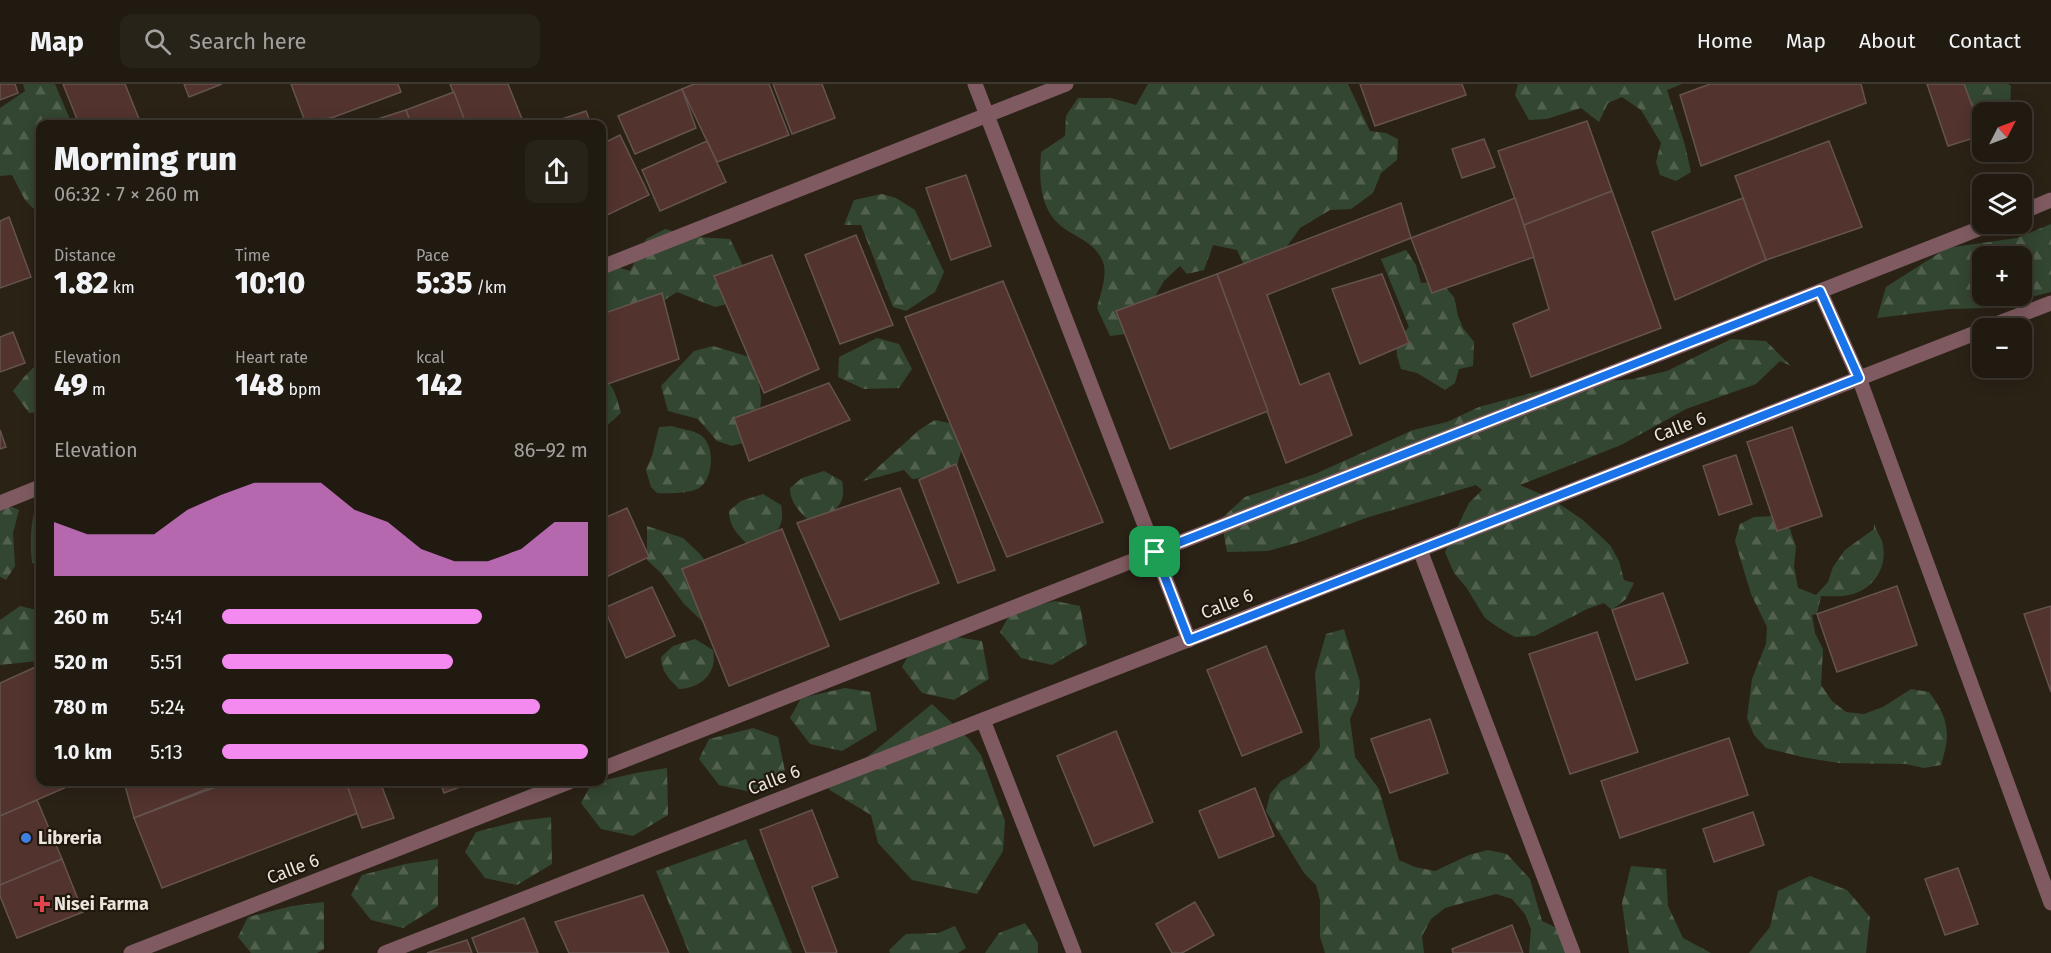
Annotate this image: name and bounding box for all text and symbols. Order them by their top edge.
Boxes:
search box [120,14,540,68]
text: Map [30,25,84,58]
icon: search [141,25,174,58]
text: Search here [189,28,307,55]
text: Home [1697,28,1753,54]
text: Map [1786,28,1826,54]
text: About [1859,28,1916,54]
text: Contact [1949,28,2021,54]
north arrow [1972,102,2032,162]
map controls [1972,102,2032,378]
text: Morning run [54,139,237,179]
button: share [525,140,588,203]
button: layers [1972,174,2032,234]
text: 06:32 · 7 × 260 m [54,182,200,206]
text: Distance [54,246,116,265]
text: Time [235,246,270,265]
text: Pace [416,246,449,265]
button: + [1972,246,2032,306]
text: 1.82 [54,265,108,301]
text: 10:10 [235,265,305,301]
text: 5:35 [416,265,472,301]
text: km [108,278,135,297]
text: /km [472,278,507,297]
button: − [1972,318,2032,378]
text: Elevation [54,348,121,367]
text: Heart rate [235,348,308,367]
text: kcal [416,348,445,367]
text: 49 [54,367,88,403]
text: 148 [235,367,284,403]
text: 142 [416,367,463,403]
text: m [88,380,106,399]
text: bpm [284,380,321,399]
street label: Calle 6 [1651,407,1709,447]
text: Elevation [54,438,138,462]
text: 86–92 m [514,438,588,462]
pin [1129,526,1180,577]
icon: arrive [1138,535,1171,568]
street label: Calle 6 [1198,584,1256,624]
text: 260 m [54,605,109,629]
text: 5:41 [150,605,183,629]
text: 520 m [54,650,108,674]
text: 5:51 [150,650,183,674]
text: 780 m [54,695,108,719]
text: 5:24 [150,695,185,719]
text: 1.0 km [54,740,112,764]
text: 5:13 [150,740,183,764]
street label: Calle 6 [745,760,803,800]
place label: Libreria [38,827,102,849]
marker: Libreria [19,831,33,845]
street label: Calle 6 [264,849,322,889]
place label: Nisei Farma [54,893,149,915]
marker: Nisei Farma [35,897,49,911]

